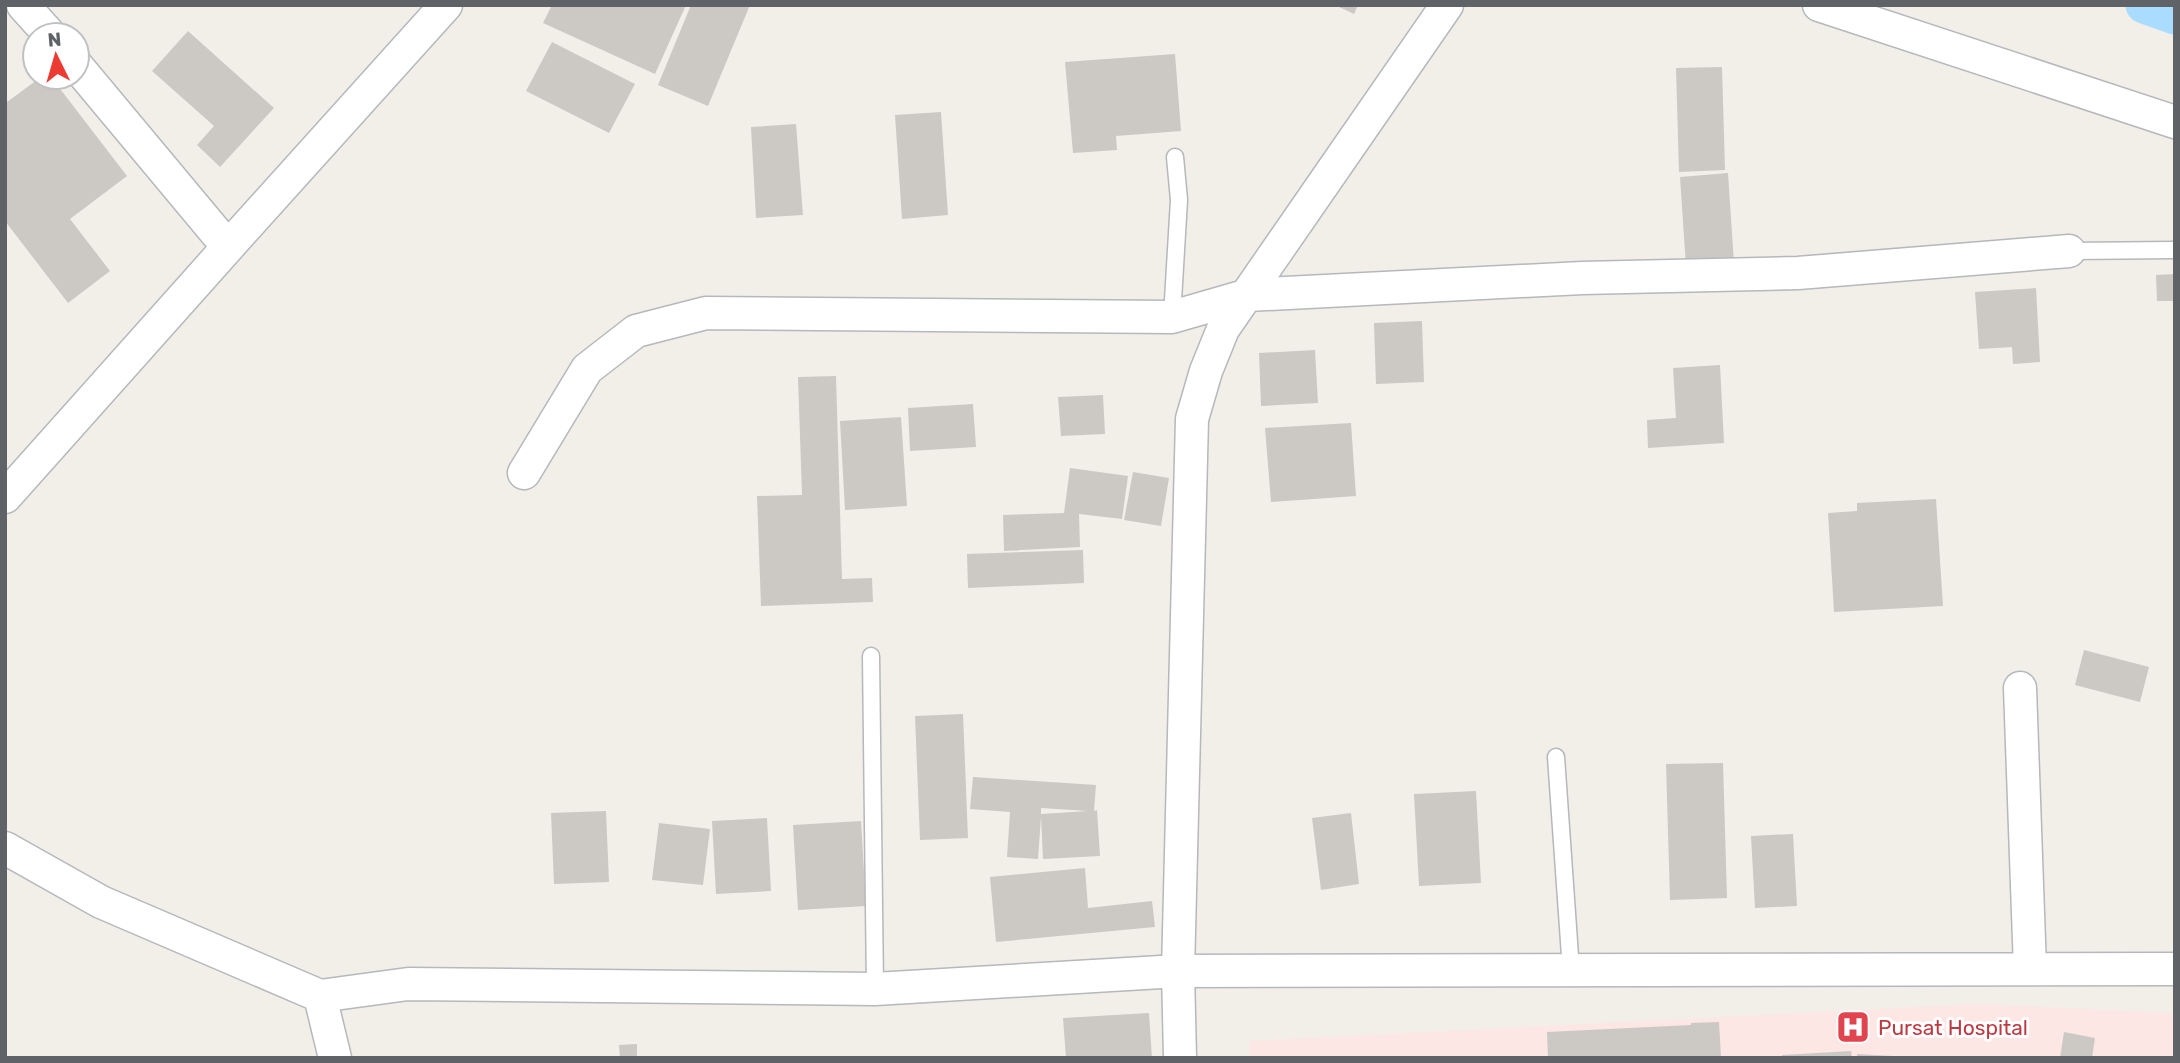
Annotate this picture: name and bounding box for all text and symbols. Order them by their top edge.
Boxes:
north arrow [21,21,91,91]
text: N [47,28,62,52]
hospital icon: Pursat Hospital [1834,1008,1872,1046]
place label: Pursat Hospital [1878,1015,2028,1040]

